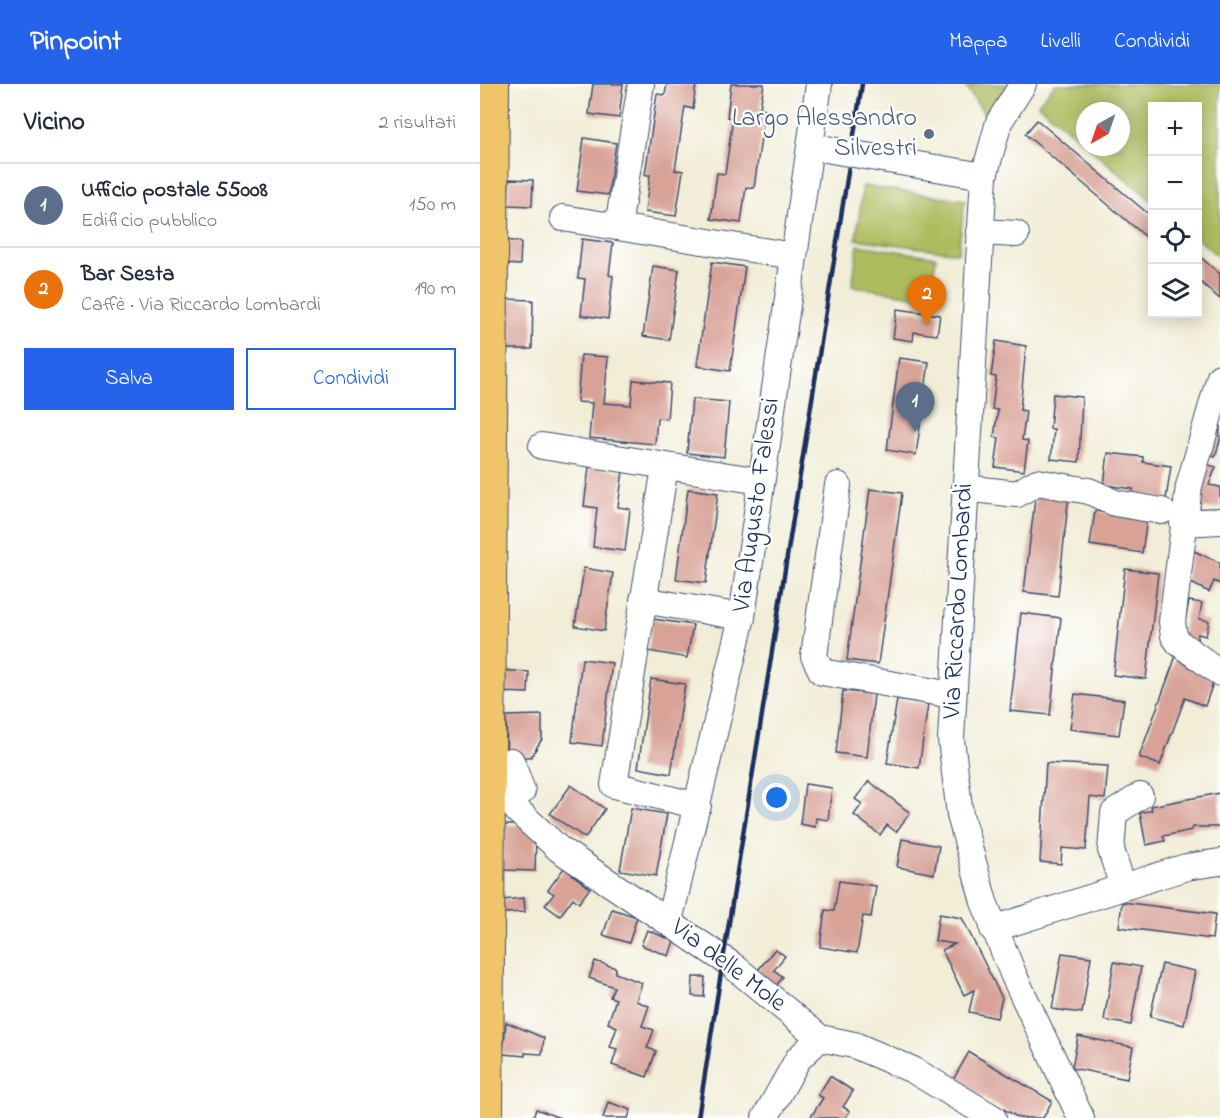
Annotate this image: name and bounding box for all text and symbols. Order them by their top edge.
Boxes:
text: Pinpoint [30,22,121,63]
text: Mappa [949,27,1008,57]
text: Livelli [1041,27,1081,57]
text: Condividi [1114,27,1190,57]
place label: Largo Alessandro Silvestri [732,100,917,168]
north arrow [1076,102,1130,156]
map controls [1148,102,1202,318]
button: + [1148,102,1202,156]
text: Vicino [24,104,85,142]
text: 2 risultati [379,109,456,138]
marker: Largo Alessandro Silvestri [922,127,936,141]
button: − [1148,156,1202,210]
text: Ufficio postale 55008 [81,175,268,207]
text: 1 [40,191,47,220]
text: 150 m [409,191,456,220]
text: Edificio pubblico [81,207,217,236]
button: locate [1148,210,1202,264]
text: Bar Sesta [81,259,174,291]
button: layers [1148,264,1202,318]
text: 2 [39,275,48,304]
text: 190 m [414,275,456,304]
pin: 2 [908,276,946,325]
text: Caffè · Via Riccardo Lombardi [81,291,321,320]
button: Salva [24,348,234,410]
button: Condividi [246,348,456,410]
pin: 1 [896,382,934,432]
street label: Via Augusto Falessi [723,395,791,616]
street label: Via Riccardo Lombardi [934,482,984,721]
your location [762,783,791,812]
street label: Via delle Mole [661,909,794,1022]

